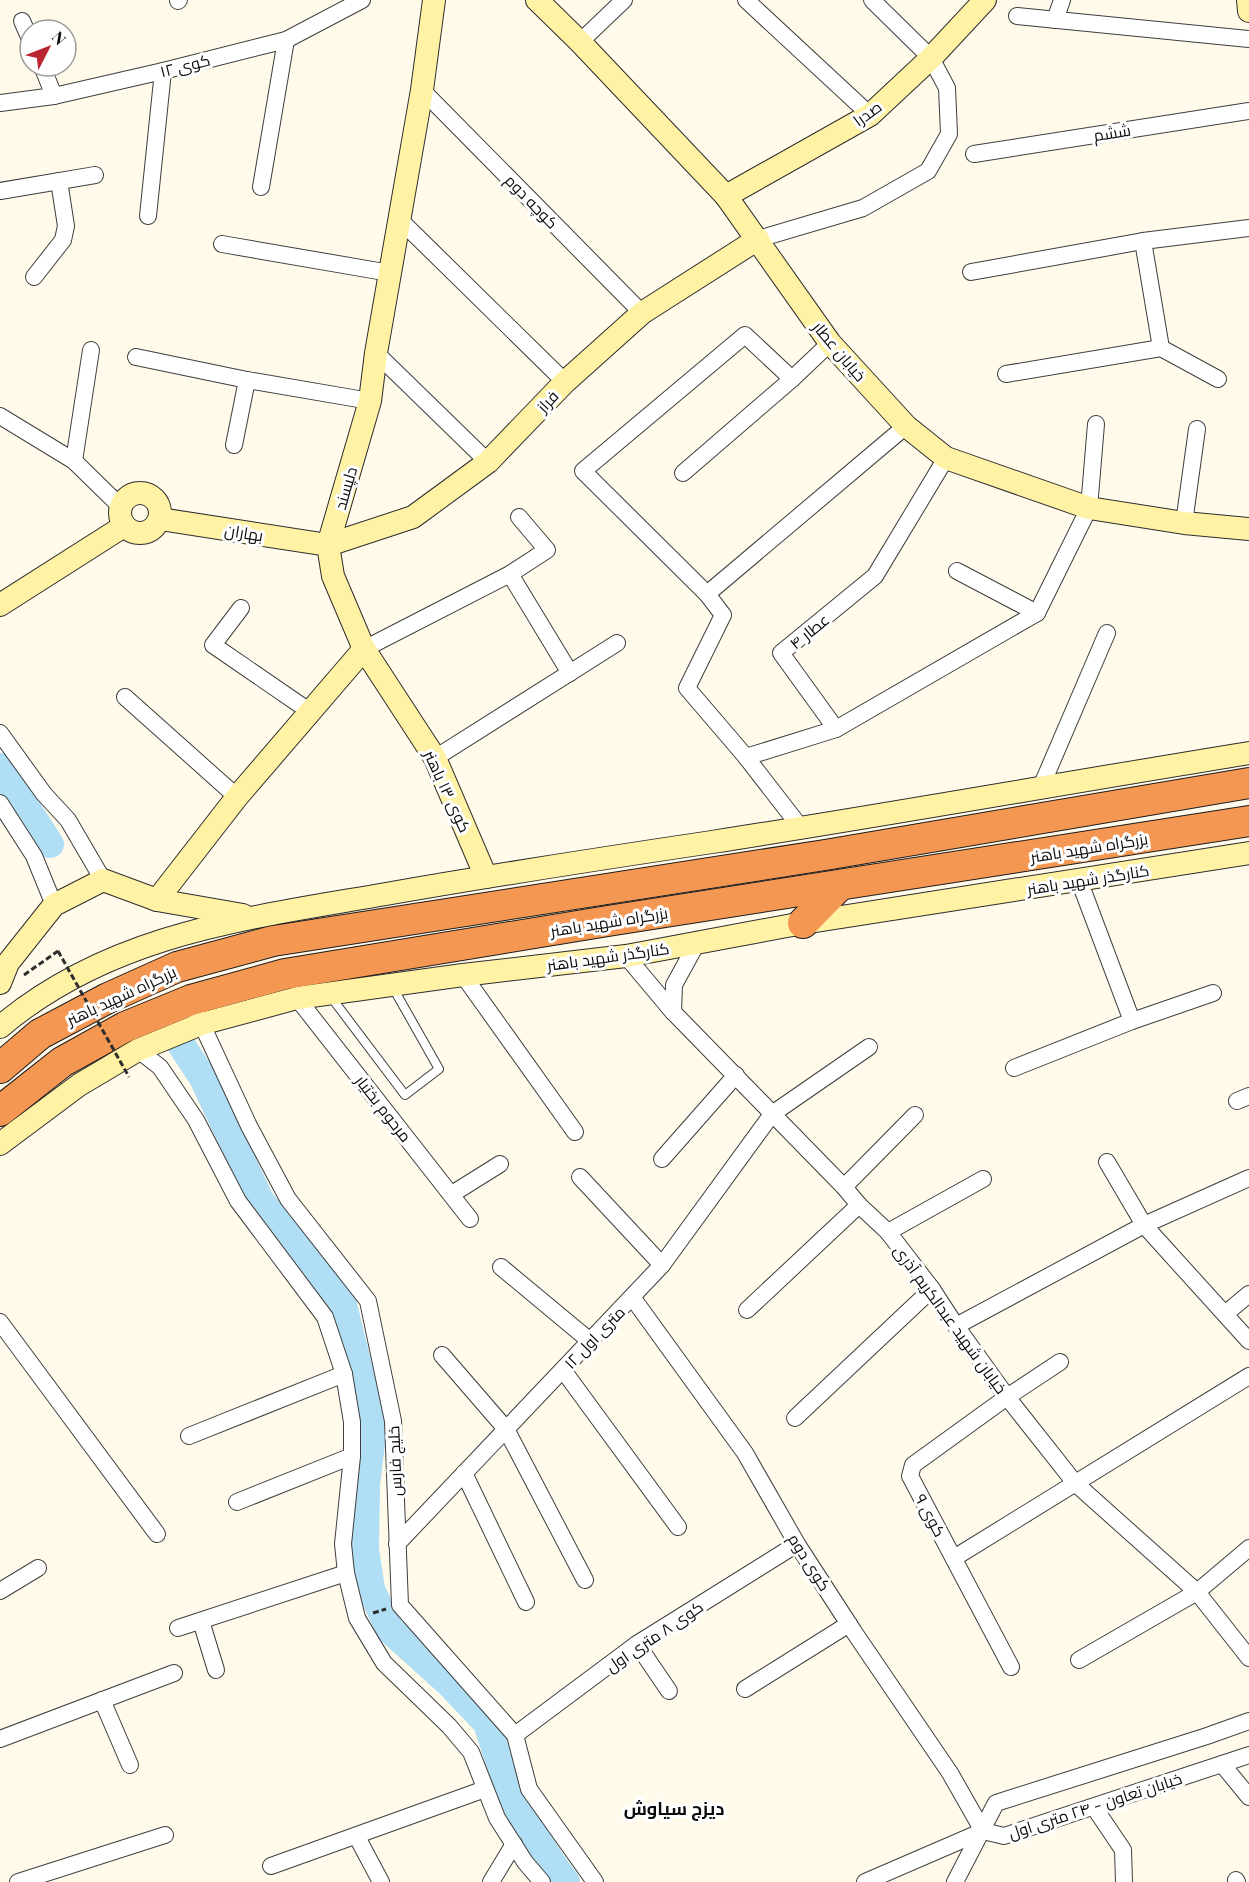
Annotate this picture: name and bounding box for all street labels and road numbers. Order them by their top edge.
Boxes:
street label: کوی ۱۲ [158,49,213,82]
street label: صدرا [849,96,885,130]
street label: ششم [1092,119,1132,147]
street label: کوچه دوم [499,169,563,234]
street label: خیابان عطار [807,316,871,386]
street label: فراز [531,385,563,417]
street label: دلپسند [329,464,362,512]
street label: بهاران [223,519,265,546]
street label: عطار ۴ [785,609,833,653]
street label: کوی ۱۳ باهنر [418,746,476,836]
street label: بزرگراه شهید باهنر [1028,827,1149,868]
street label: کنارگذر شهید باهنر [1024,859,1151,900]
street label: بزرگراه شهید باهنر [548,901,669,942]
street label: کنارگذر شهید باهنر [544,937,671,976]
street label: بزرگراه شهید باهنر [62,960,180,1031]
street label: مرحوم بختیار [349,1069,417,1147]
street label: خیابان شهید عبدالکریم آذری [888,1240,1012,1399]
street label: ۱۲ متری اول [559,1301,630,1373]
street label: خلیج فارس [382,1425,408,1497]
street label: کوی ۹ [910,1490,951,1541]
street label: کوی دوم [782,1529,836,1596]
street label: کوی ۸ متری اول [601,1596,707,1677]
street label: خیابان تعاون - ۲۴ متری اول [1006,1767,1185,1844]

